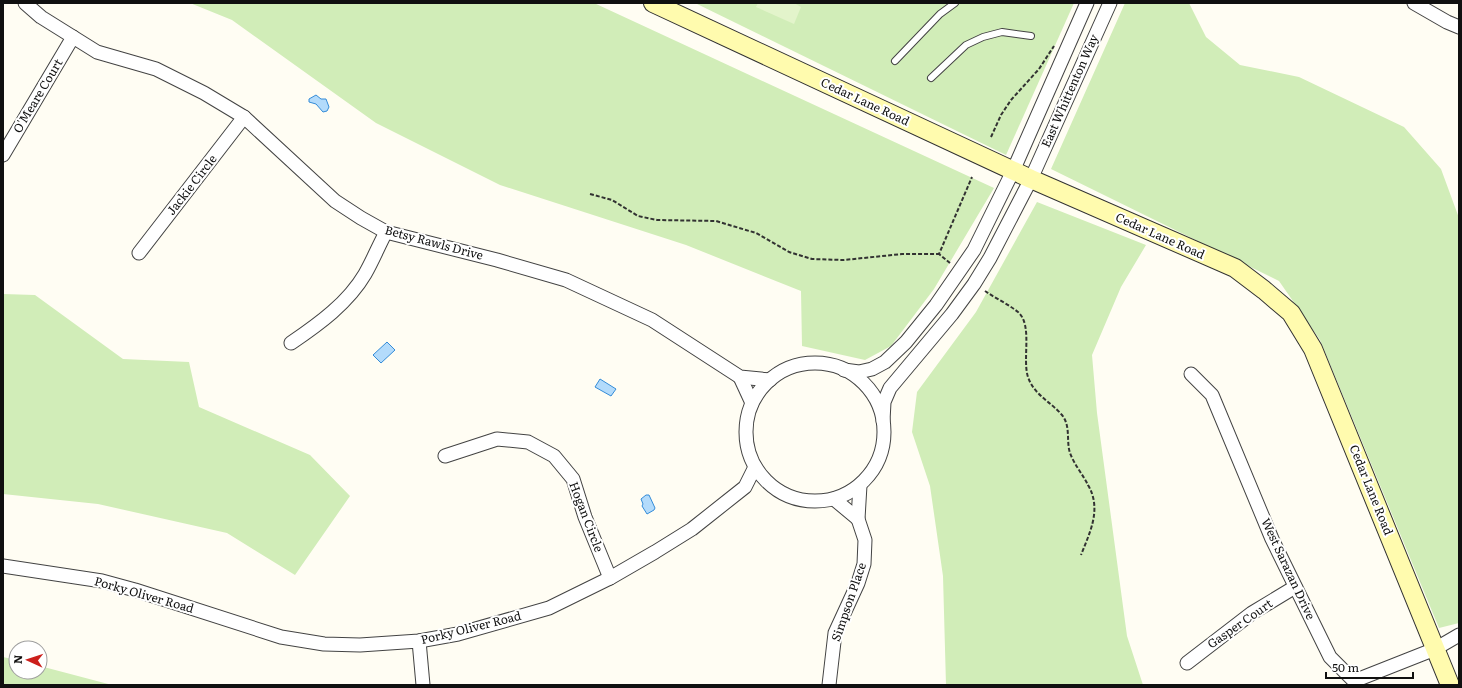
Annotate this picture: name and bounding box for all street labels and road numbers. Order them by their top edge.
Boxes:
street label: East Whittenton Way [1036,31,1102,150]
street label: O'Meare Court [8,55,66,136]
street label: Cedar Lane Road [818,73,913,130]
street label: Jackie Circle [162,150,221,218]
street label: Cedar Lane Road [1113,207,1209,263]
street label: Betsy Rawls Drive [383,220,485,264]
street label: Cedar Lane Road [1346,442,1398,538]
street label: Hogan Circle [565,479,609,555]
street label: West Sarazan Drive [1257,515,1320,622]
street label: Simpson Place [826,560,870,644]
street label: Porky Oliver Road [92,571,197,617]
street label: Gasper Court [1203,594,1276,652]
street label: Porky Oliver Road [419,606,523,648]

